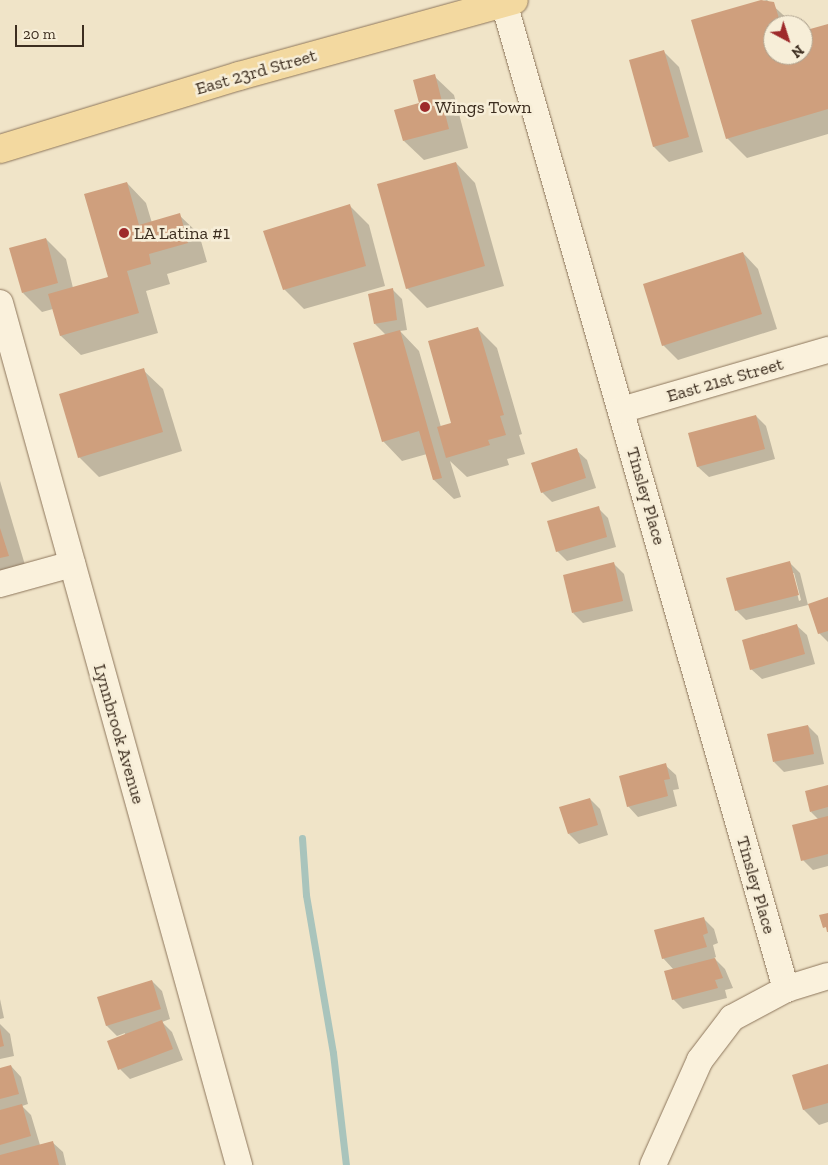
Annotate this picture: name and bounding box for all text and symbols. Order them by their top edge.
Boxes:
scale bar [18,15,86,47]
north arrow [763,15,813,65]
text: 20 m [23,25,56,43]
text: N [788,41,807,61]
street label: East 23rd Street [193,44,319,100]
place label: Wings Town [435,96,532,118]
marker: Wings Town [419,101,431,113]
place label: LA Latina #1 [134,222,230,244]
marker: LA Latina #1 [118,227,130,239]
street label: East 21st Street [664,353,786,407]
street label: Tinsley Place [622,444,670,548]
street label: Lynnbrook Avenue [89,661,149,807]
street label: Tinsley Place [732,833,780,937]

